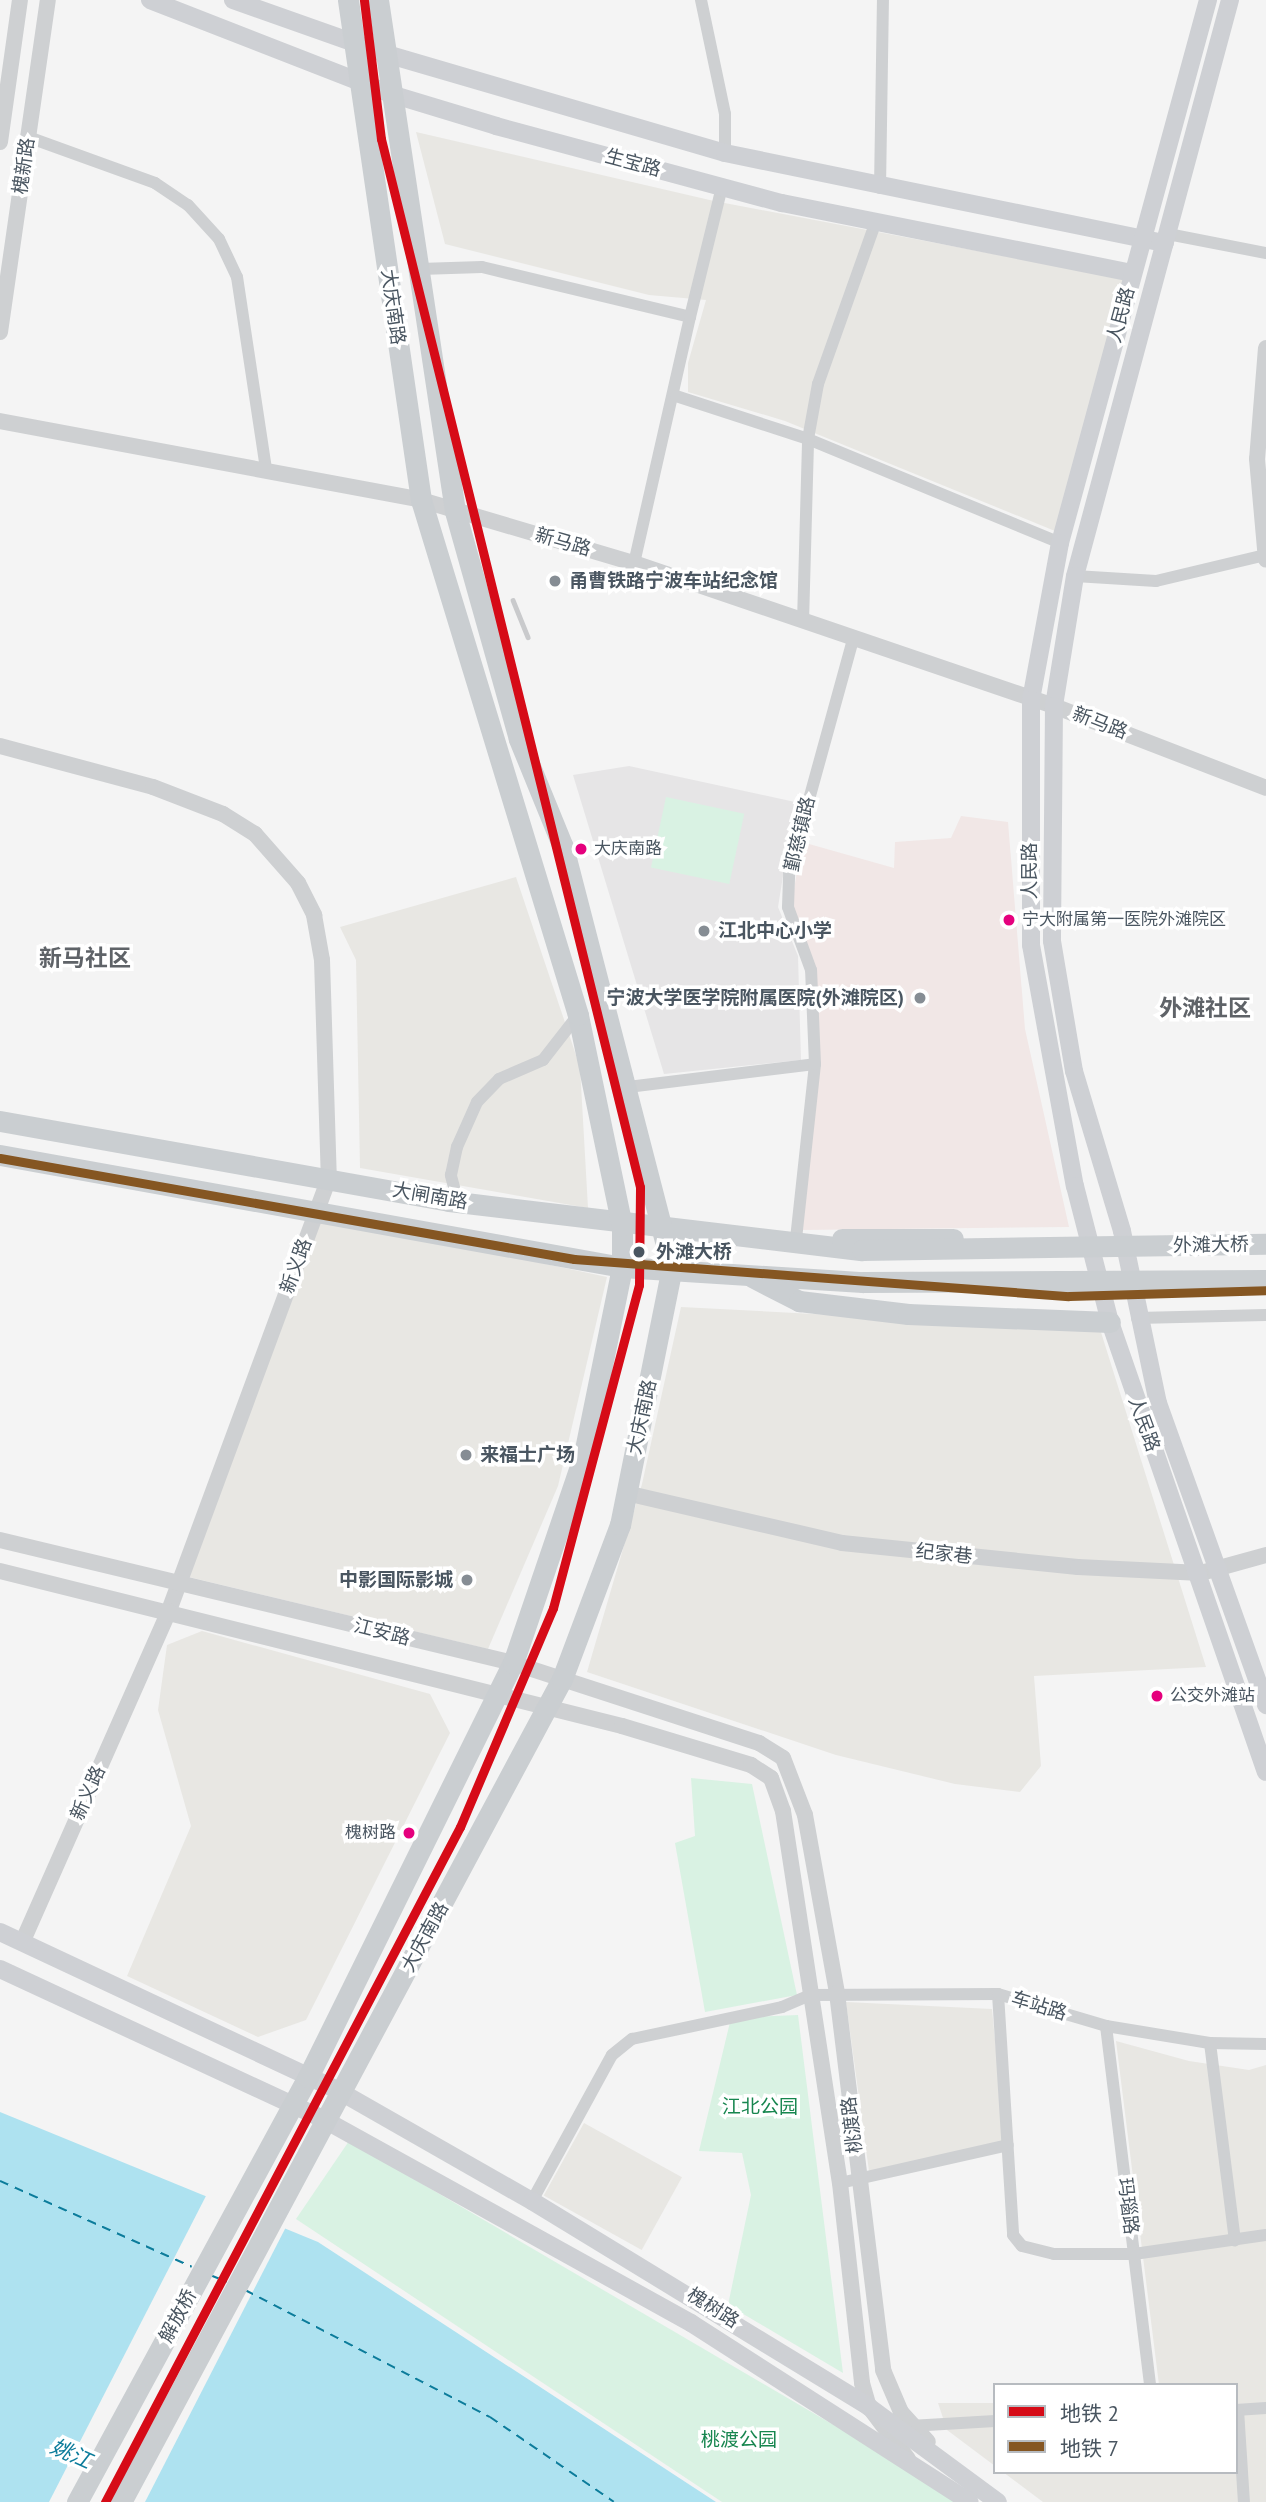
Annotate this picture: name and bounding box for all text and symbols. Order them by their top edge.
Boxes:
street label: 槐新路 [9,136,39,196]
street label: 生宝路 [603,145,663,181]
street label: 大庆南路 [376,268,410,346]
street label: 人民路 [1103,285,1139,345]
street label: 新马路 [532,523,594,561]
place label: 甬曹铁路宁波车站纪念馆 [569,570,778,592]
marker: 甬曹铁路宁波车站纪念馆 [547,573,563,589]
street label: 新马路 [1069,702,1131,744]
street label: 鄞慈镇路 [780,794,820,874]
place label: 大庆南路 [594,839,662,859]
marker: 大庆南路 [574,842,588,856]
street label: 人民路 [1019,843,1041,899]
place label: 宁大附属第一医院外滩院区 [1022,910,1226,930]
marker: 宁大附属第一医院外滩院区 [1002,913,1016,927]
place label: 江北中心小学 [718,920,832,942]
marker: 江北中心小学 [696,923,712,939]
district label: 新马社区 [39,944,131,972]
place label: 宁波大学医学院附属医院(外滩院区) [607,987,904,1009]
marker: 宁波大学医学院附属医院(外滩院区) [910,988,930,1008]
district label: 外滩社区 [1159,994,1251,1022]
street label: 大闸南路 [391,1178,469,1214]
street label: 外滩大桥 [1173,1233,1249,1257]
street label: 新义路 [276,1235,316,1297]
marker: 外滩大桥 [628,1241,650,1263]
place label: 外滩大桥 [656,1241,732,1263]
street label: 大庆南路 [623,1377,661,1457]
street label: 人民路 [1124,1393,1164,1455]
place label: 来福士广场 [480,1444,575,1466]
marker: 来福士广场 [458,1447,474,1463]
street label: 纪家巷 [914,1540,974,1568]
place label: 中影国际影城 [339,1569,453,1591]
marker: 中影国际影城 [459,1572,475,1588]
street label: 江安路 [352,1614,412,1650]
place label: 公交外滩站 [1170,1686,1255,1706]
marker: 公交外滩站 [1150,1689,1164,1703]
street label: 新义路 [66,1762,110,1824]
place label: 槐树路 [345,1823,396,1843]
marker: 槐树路 [402,1826,416,1840]
street label: 大庆南路 [397,1898,453,1976]
street label: 车站路 [1008,1987,1070,2025]
street label: 桃渡路 [837,2095,867,2155]
park label: 江北公园 [722,2096,798,2118]
street label: 玛瑙路 [1113,2176,1143,2236]
street label: 槐树路 [683,2283,743,2333]
street label: 解放桥 [155,2285,201,2347]
legend [993,2383,1238,2474]
text: 地铁 2 [1060,2400,1119,2427]
park label: 桃渡公园 [701,2429,777,2451]
water label: 姚江 [47,2434,95,2474]
text: 地铁 7 [1060,2435,1119,2462]

